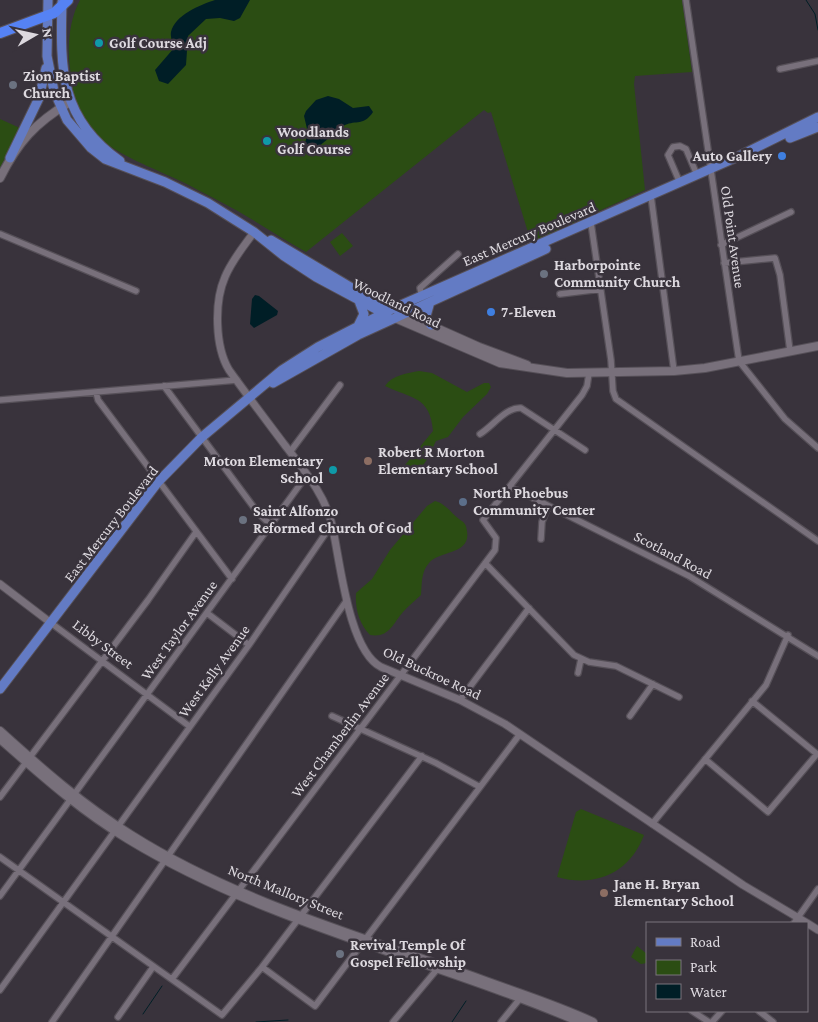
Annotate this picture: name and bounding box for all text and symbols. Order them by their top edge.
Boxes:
north arrow [10,10,60,60]
text: N [39,27,57,39]
place label: Golf Course Adj [109,35,207,52]
marker: Golf Course Adj [93,37,105,49]
place label: Zion Baptist Church [23,68,101,101]
marker: Zion Baptist Church [7,79,19,91]
place label: Woodlands Golf Course [276,124,351,157]
marker: Woodlands Golf Course [261,135,273,147]
place label: Auto Gallery [692,148,773,164]
marker: Auto Gallery [776,150,788,162]
street label: Old Point Avenue [718,185,748,290]
street label: East Mercury Boulevard [460,199,598,270]
place label: Harborpointe Community Church [554,257,681,290]
marker: Harborpointe Community Church [538,268,550,280]
street label: Woodland Road [350,275,444,331]
place label: 7-Eleven [501,304,557,320]
marker: 7-Eleven [485,306,497,318]
place label: Robert R Morton Elementary School [378,444,498,477]
place label: Moton Elementary School [203,453,324,486]
marker: Robert R Morton Elementary School [362,455,374,467]
street label: East Mercury Boulevard [61,463,162,586]
marker: Moton Elementary School [327,464,339,476]
place label: North Phoebus Community Center [473,485,595,518]
marker: North Phoebus Community Center [457,496,469,508]
place label: Saint Alfonzo Reformed Church Of God [253,503,413,536]
marker: Saint Alfonzo Reformed Church Of God [237,514,249,526]
street label: Scotland Road [631,528,715,582]
street label: West Taylor Avenue [138,577,221,683]
street label: Libby Street [69,616,137,673]
street label: West Kelly Avenue [175,621,254,721]
street label: Old Buckroe Road [380,643,484,703]
street label: West Chamberlin Avenue [288,669,392,800]
street label: North Mallory Street [225,861,347,924]
place label: Jane H. Bryan Elementary School [612,876,734,909]
marker: Jane H. Bryan Elementary School [598,887,610,899]
legend [646,922,808,1012]
text: Road [690,934,721,950]
place label: Revival Temple Of Gospel Fellowship [350,937,466,970]
marker: Revival Temple Of Gospel Fellowship [334,948,346,960]
text: Park [690,959,717,975]
text: Water [690,984,727,1000]

